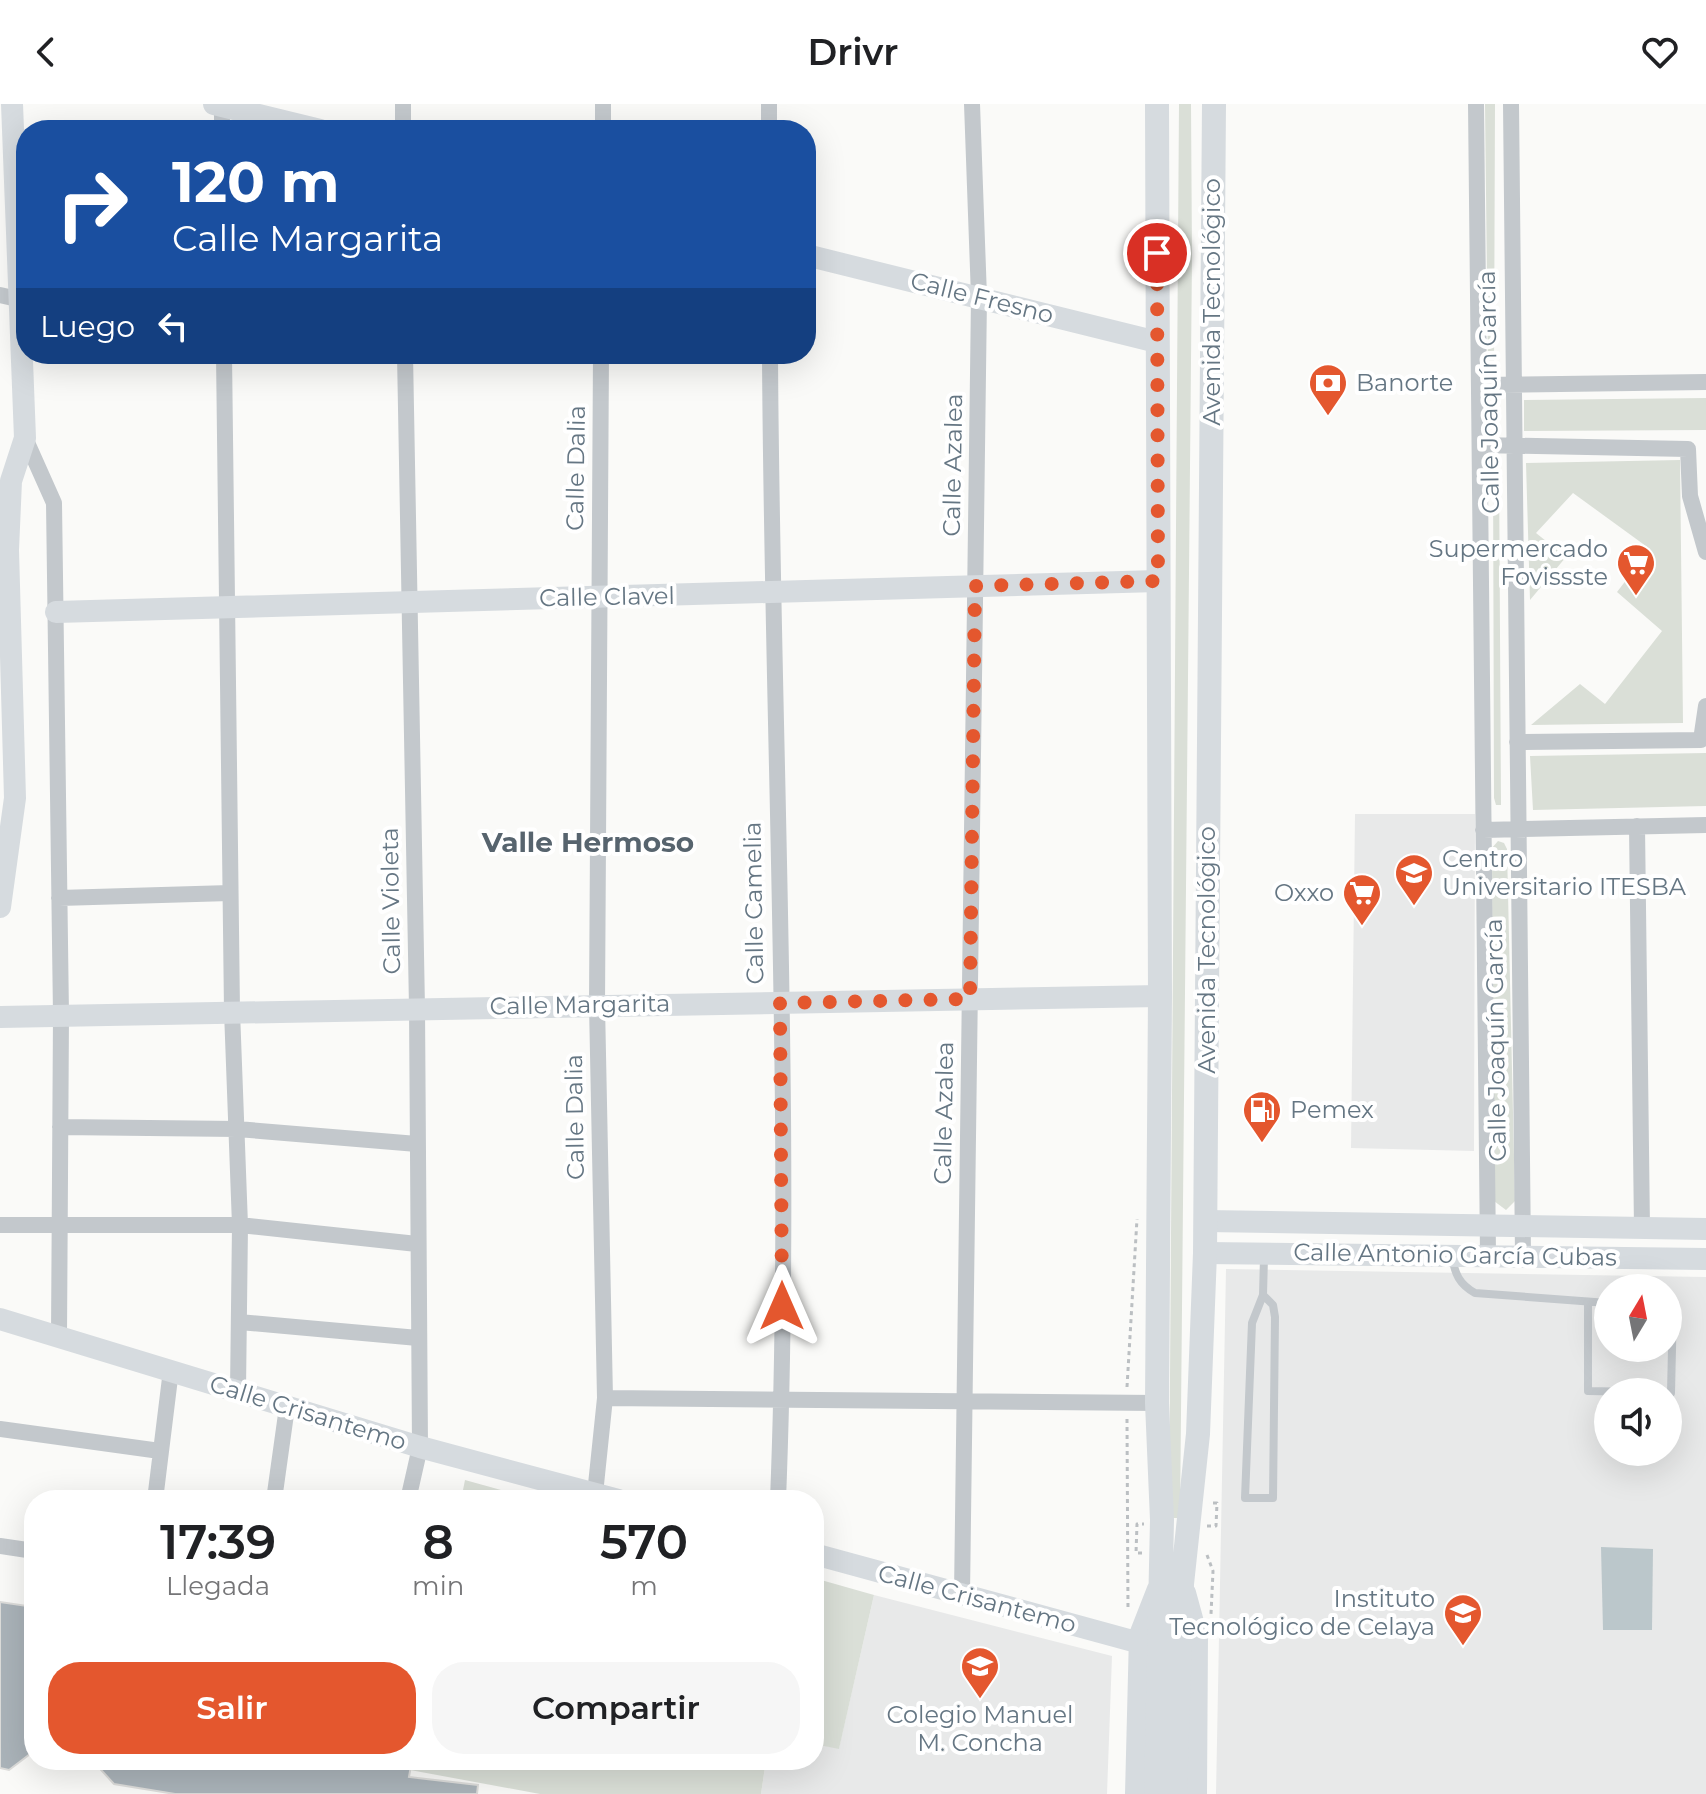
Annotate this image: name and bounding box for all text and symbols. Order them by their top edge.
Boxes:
icon: back [24,30,68,74]
text: Drivr [807,30,899,74]
icon: heart [1638,30,1682,74]
text: 120 m [172,148,340,216]
icon: right [40,152,144,256]
street label: Avenida Tecnológico [1197,178,1226,426]
text: Calle Margarita [172,216,443,260]
pin [1123,219,1191,287]
icon: arrive [1135,231,1179,275]
street label: Calle Fresno [908,266,1057,329]
street label: Calle Joaquín García [1472,270,1505,514]
icon: left [151,304,195,348]
text: Luego [40,308,135,345]
bank icon: Banorte [1307,362,1349,417]
place label: Banorte [1356,368,1453,397]
street label: Calle Azalea [937,393,968,537]
street label: Calle Dalia [560,405,591,531]
place label: Supermercado Fovissste [1429,534,1608,591]
supermarket icon: Supermercado Fovissste [1615,542,1657,597]
street label: Calle Clavel [539,581,675,612]
street label: Calle Camelia [738,821,769,985]
district label: Valle Hermoso [481,825,694,859]
street label: Avenida Tecnológico [1192,826,1221,1074]
street label: Calle Violeta [375,827,406,975]
place label: Centro Universitario ITESBA [1442,844,1687,901]
school or university icon: Centro Universitario ITESBA [1393,852,1435,907]
supermarket icon: Oxxo [1341,872,1383,927]
place label: Oxxo [1274,878,1334,907]
street label: Calle Joaquín García [1479,918,1512,1162]
street label: Calle Margarita [489,988,671,1021]
street label: Calle Azalea [928,1041,959,1185]
street label: Calle Dalia [559,1054,590,1180]
fuel station icon: Pemex [1241,1089,1283,1144]
place label: Pemex [1290,1095,1374,1124]
street label: Calle Antonio García Cubas [1293,1237,1617,1272]
position arrow [740,1264,824,1348]
north arrow [1594,1274,1682,1362]
map controls [1594,1274,1682,1466]
street label: Calle Crisantemo [206,1369,410,1456]
button: sound [1594,1378,1682,1466]
text: 17:39 [160,1513,276,1571]
text: 8 [422,1513,454,1571]
text: 570 [600,1513,688,1571]
street label: Calle Crisantemo [875,1558,1079,1639]
text: Llegada [166,1570,270,1602]
text: min [412,1570,464,1602]
text: m [630,1570,658,1602]
place label: Instituto Tecnológico de Celaya [1169,1584,1435,1641]
school or university icon: Instituto Tecnológico de Celaya [1442,1592,1484,1647]
school or university icon: Colegio Manuel M. Concha [959,1645,1001,1700]
button: Salir [48,1662,416,1754]
button: Compartir [432,1662,800,1754]
place label: Colegio Manuel M. Concha [886,1700,1074,1757]

